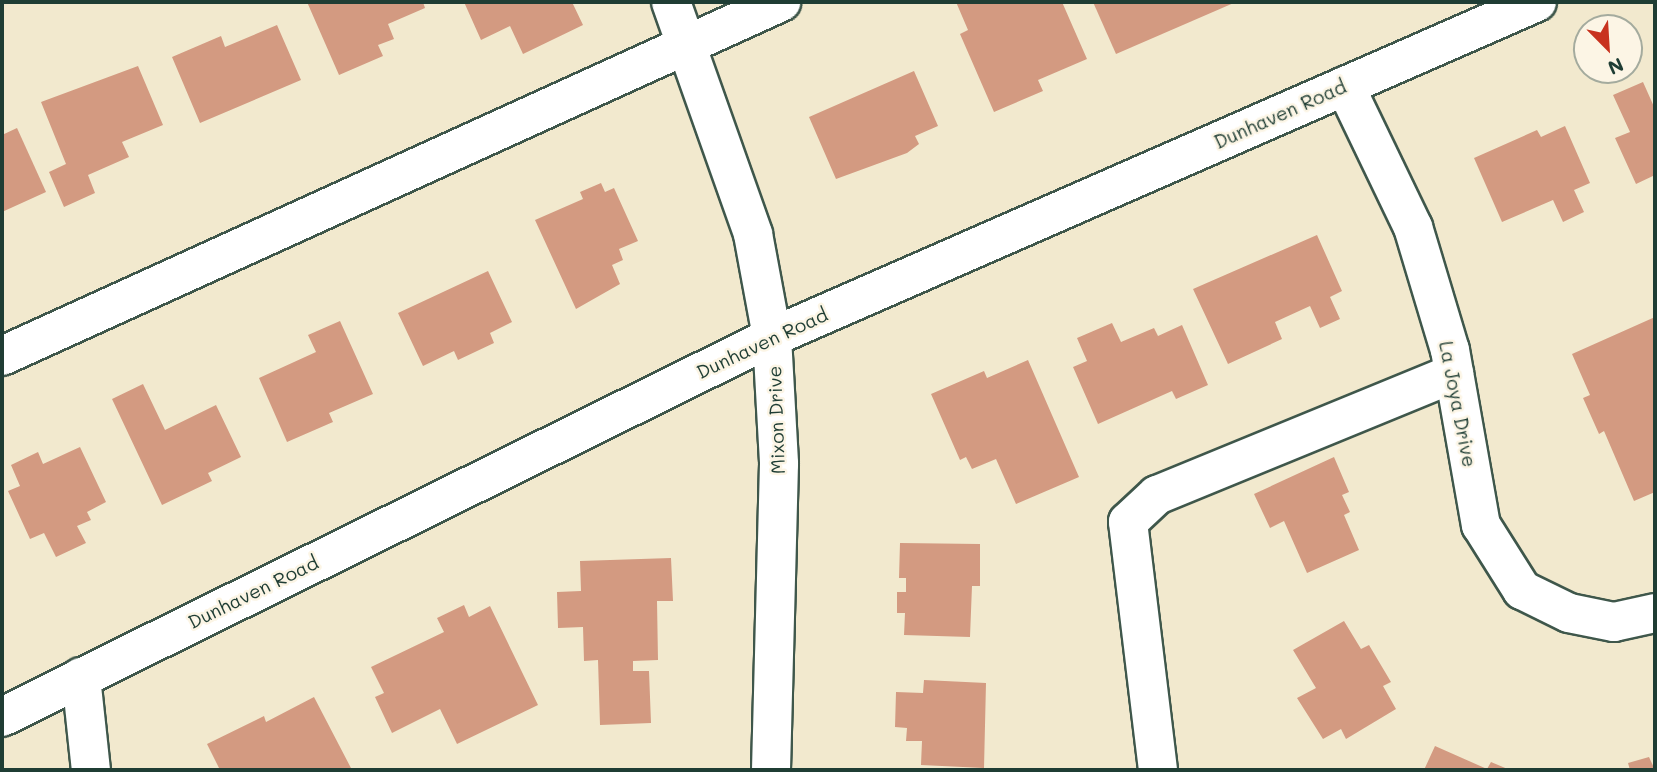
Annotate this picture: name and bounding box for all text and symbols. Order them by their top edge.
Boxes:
north arrow [1573,14,1643,84]
text: N [1604,52,1628,81]
street label: Dunhaven Road [1210,75,1350,153]
street label: Dunhaven Road [693,303,831,383]
street label: La Joya Drive [1435,339,1481,469]
street label: Mixon Drive [763,365,789,475]
street label: Dunhaven Road [184,551,322,633]

